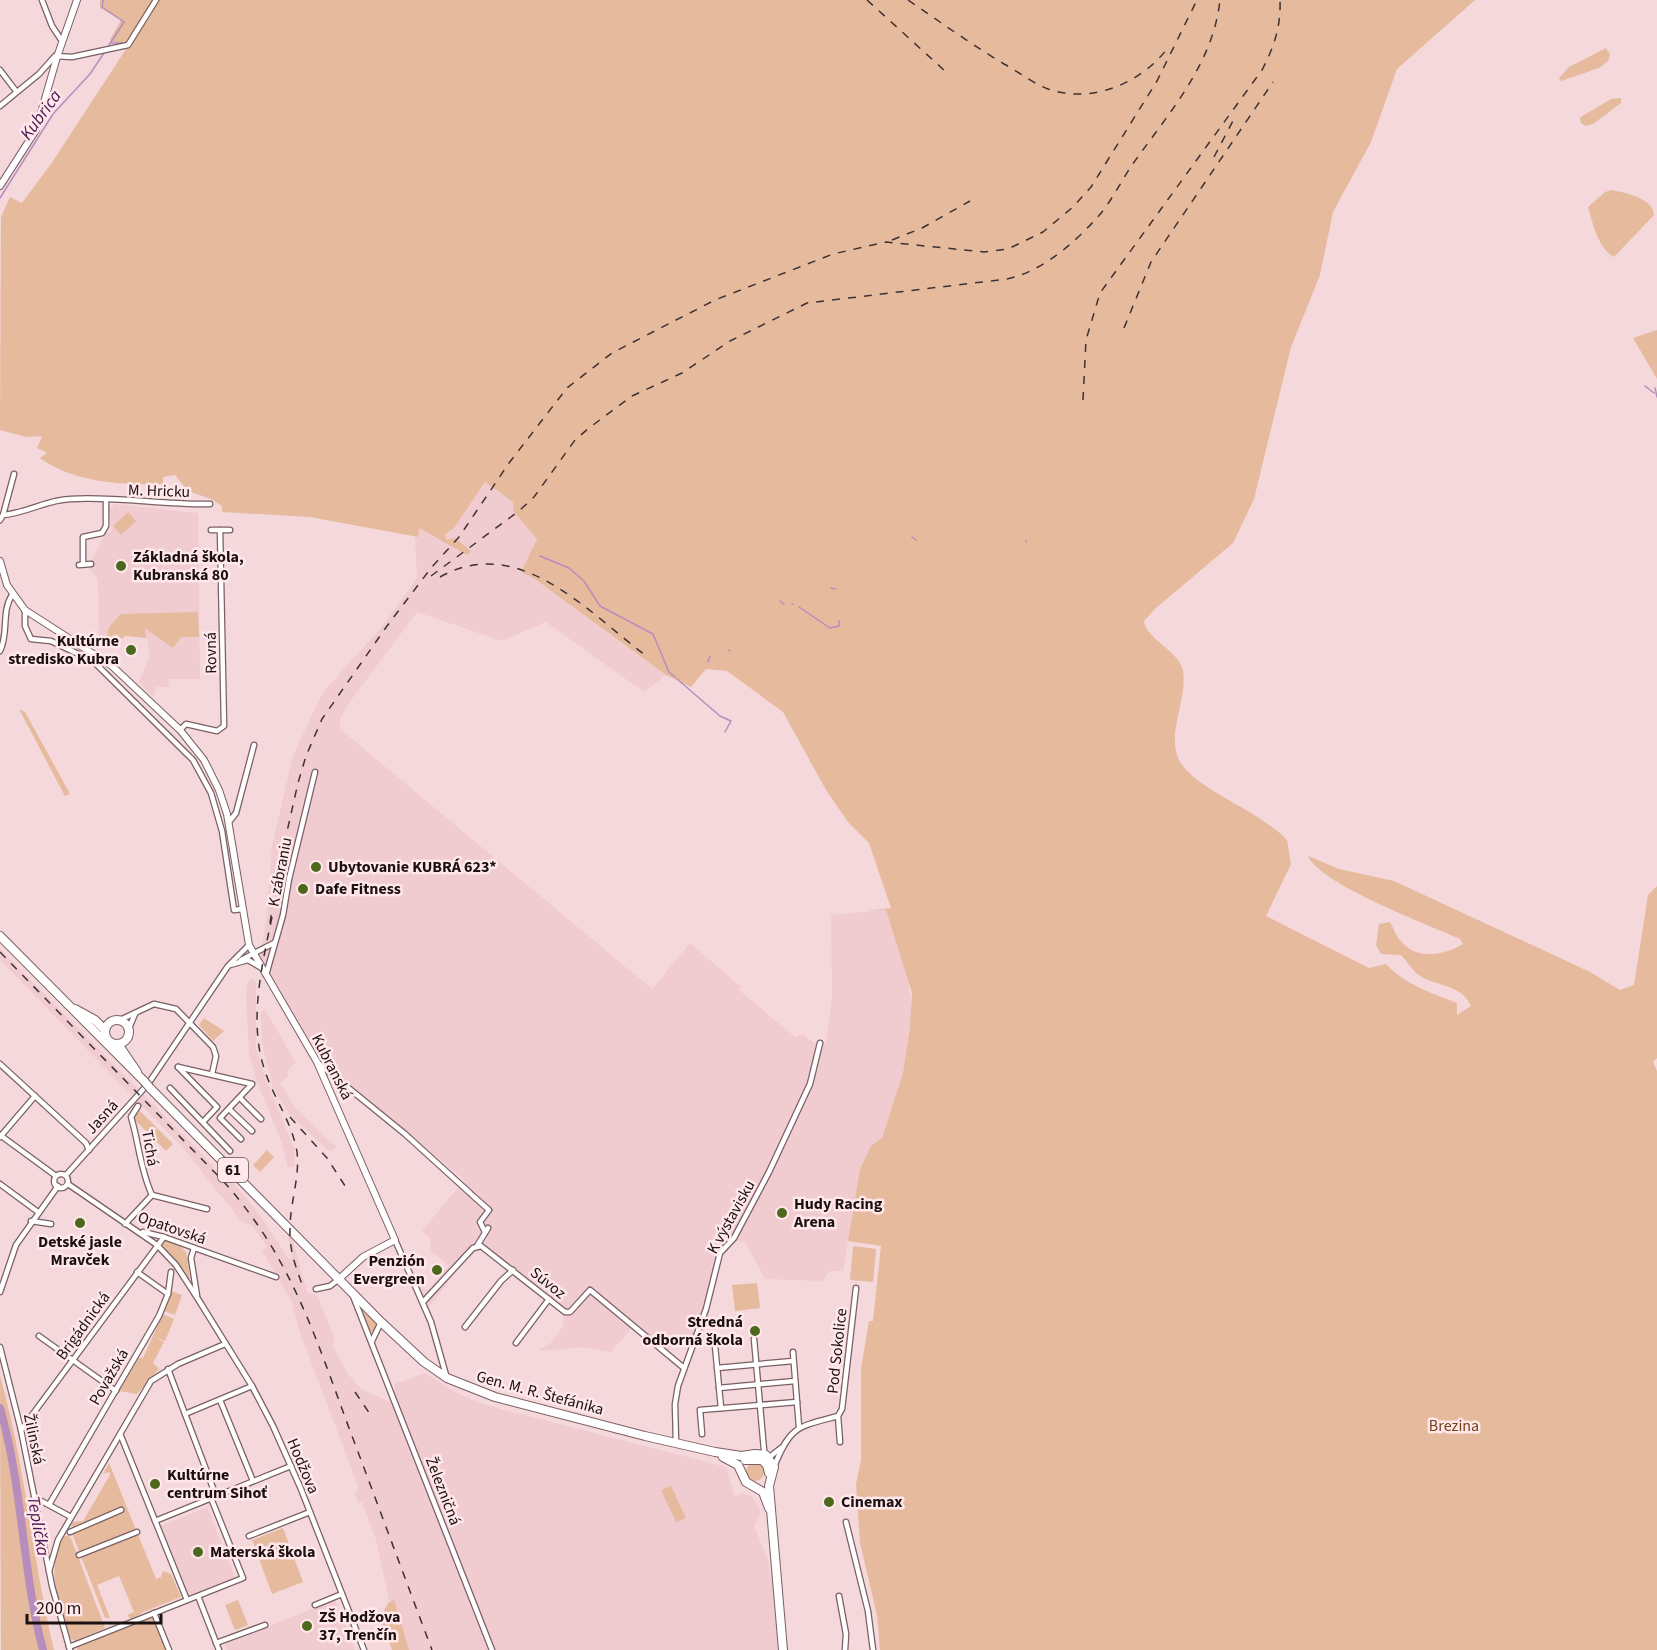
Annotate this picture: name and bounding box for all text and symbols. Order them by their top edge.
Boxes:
water label: Kubrica [14,85,68,145]
street label: M. Hricku [127,479,191,503]
place label: Základná škola, Kubranská 80 [133,546,244,586]
marker: Základná škola, Kubranská 80 [114,559,128,573]
place label: Kultúrne stredisko Kubra [8,630,119,670]
street label: Rovná [200,632,222,674]
marker: Kultúrne stredisko Kubra [124,643,138,657]
street label: K zábraniu [262,835,298,909]
place label: Ubytovanie KUBRÁ 623* [328,856,497,878]
marker: Ubytovanie KUBRÁ 623* [309,860,323,874]
place label: Dafe Fitness [315,878,401,900]
marker: Dafe Fitness [296,882,310,896]
street label: Kubranská [306,1030,358,1104]
street label: Jasná [81,1095,123,1139]
street label: Tichá [136,1128,164,1168]
road number: 61 [218,1158,248,1182]
street label: K výstavisku [702,1176,760,1258]
place label: Hudy Racing Arena [793,1193,883,1233]
street label: Opatovská [135,1206,209,1250]
marker: Hudy Racing Arena [775,1206,789,1220]
marker: Detské jasle Mravček [73,1216,87,1230]
place label: Detské jasle Mravček [38,1231,122,1271]
place label: Penzión Evergreen [353,1250,425,1290]
street label: Súvoz [526,1262,571,1304]
marker: Penzión Evergreen [430,1263,444,1277]
street label: Brigádnická [51,1287,115,1365]
street label: Pod Sokolice [822,1307,852,1395]
place label: Stredná odborná škola [642,1311,743,1351]
marker: Stredná odborná škola [748,1324,762,1338]
street label: Považská [84,1345,134,1409]
street label: Gen. M. R. Štefánika [474,1365,606,1421]
street label: Žilinská [18,1411,50,1467]
park label: Brezina [1429,1415,1479,1437]
street label: Hodžova [281,1435,325,1497]
street label: Železničná [420,1454,466,1528]
place label: Kultúrne centrum Sihoť [167,1464,267,1504]
marker: Kultúrne centrum Sihoť [148,1477,162,1491]
place label: Cinemax [841,1491,903,1513]
water label: Teplička [20,1494,56,1558]
marker: Cinemax [822,1495,836,1509]
place label: Materská škola [210,1541,315,1563]
marker: Materská škola [191,1545,205,1559]
scale bar [27,1587,160,1625]
text: 200 m [36,1596,81,1621]
place label: ZŠ Hodžova 37, Trenčín [319,1606,401,1646]
marker: ZŠ Hodžova 37, Trenčín [300,1619,314,1633]

